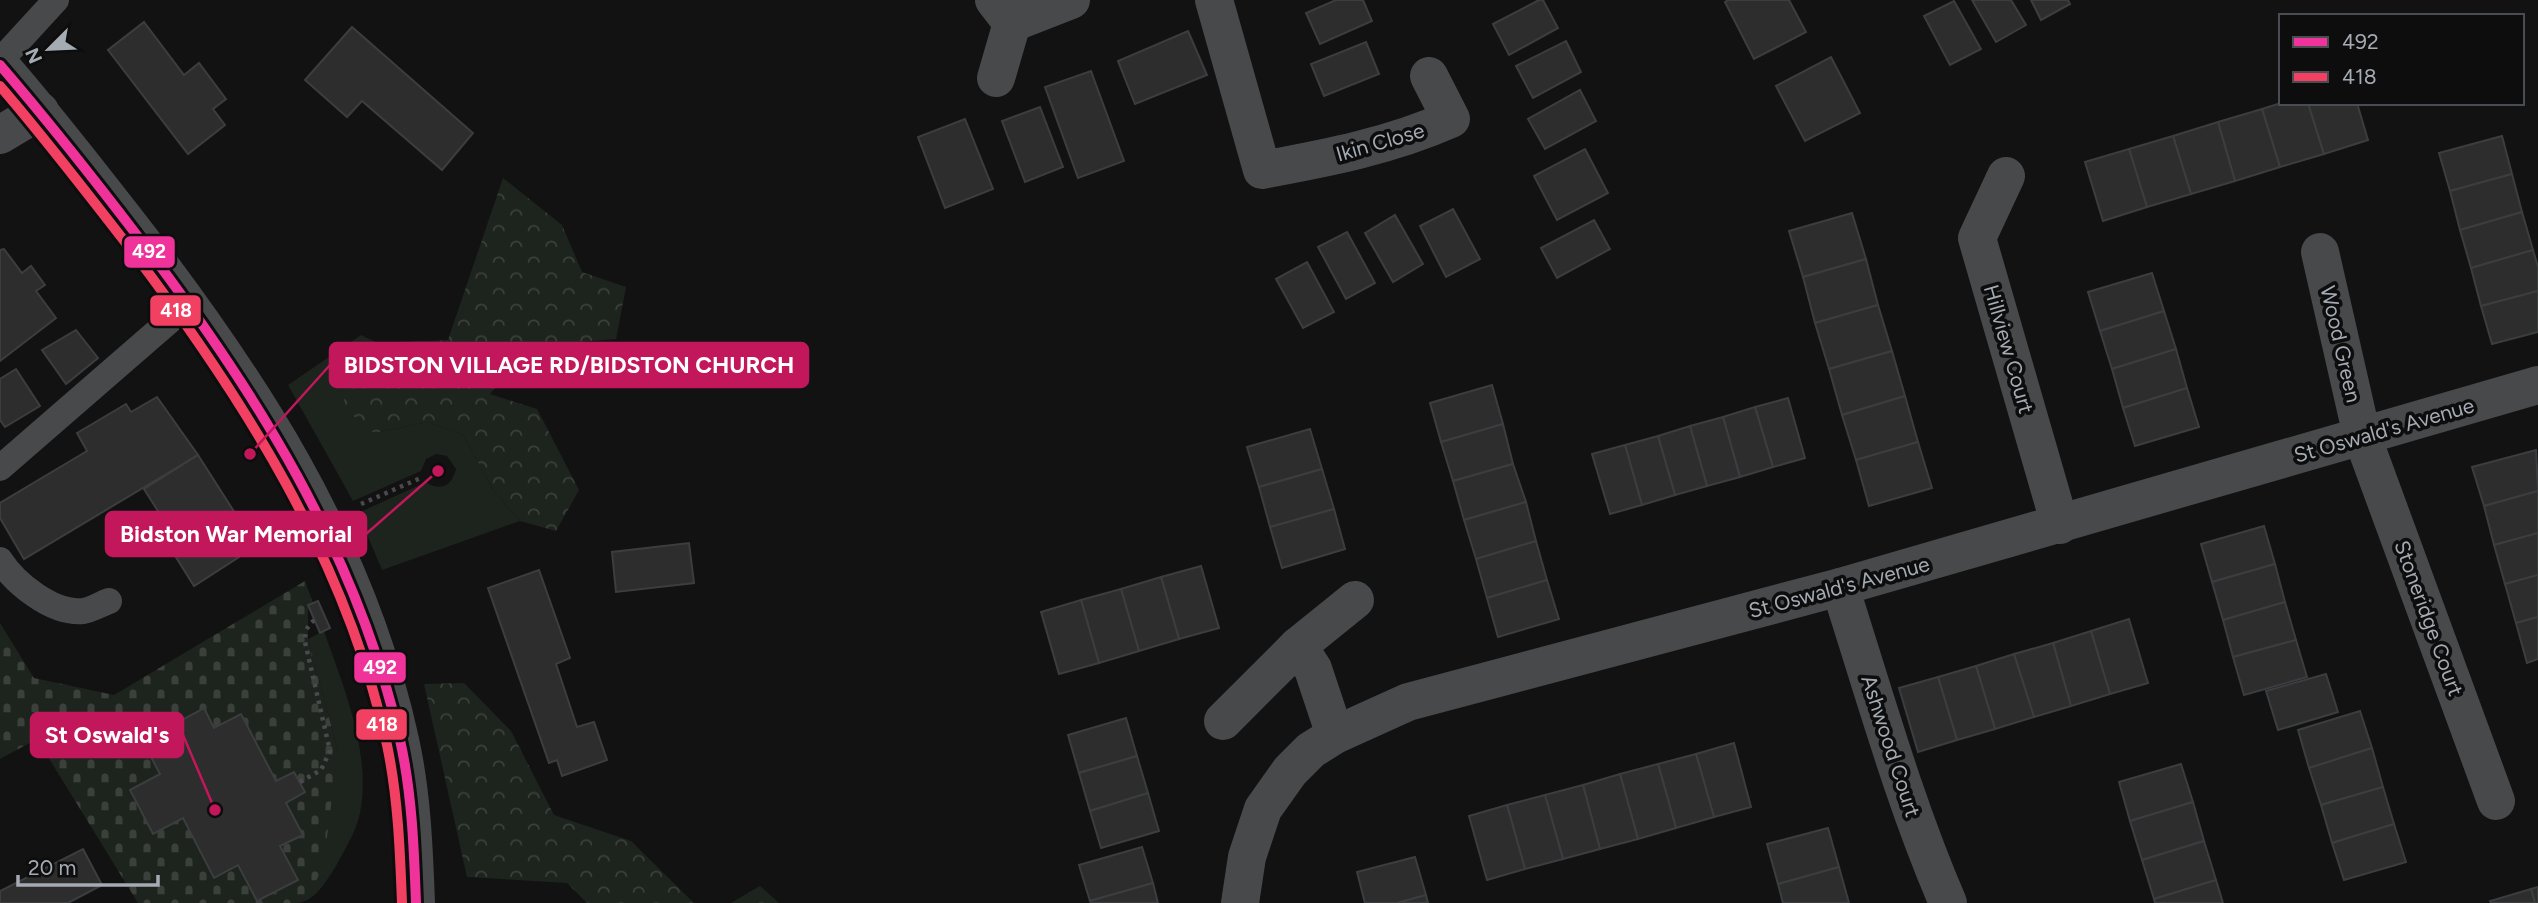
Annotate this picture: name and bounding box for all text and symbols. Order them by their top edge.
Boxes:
north arrow [14,14,84,84]
legend [2279,14,2524,105]
text: 492 [2342,29,2379,54]
text: N [20,44,47,67]
text: 418 [2342,64,2377,89]
street label: Ikin Close [1333,117,1427,167]
line badge: 492 [123,235,176,269]
text: 492 [132,240,166,263]
street label: Hillview Court [1979,282,2039,416]
street label: Wood Green [2315,283,2367,405]
line badge: 418 [149,294,202,327]
text: 418 [160,299,192,322]
callout: BIDSTON VILLAGE RD/BIDSTON CHURCH [330,343,808,387]
text: BIDSTON VILLAGE RD/BIDSTON CHURCH [344,351,794,379]
street label: St Oswald's Avenue [2291,392,2477,468]
callout: Bidston War Memorial [106,512,366,556]
text: Bidston War Memorial [120,520,352,548]
street label: Stoneridge Court [2389,537,2469,699]
street label: St Oswald's Avenue [1746,551,1932,623]
line badge: 492 [353,651,407,684]
text: 492 [363,656,397,679]
street label: Ashwood Court [1856,672,1926,820]
line badge: 418 [355,708,408,741]
callout: St Oswald's [31,713,183,757]
text: 418 [366,713,398,736]
text: St Oswald's [45,721,169,749]
scale bar [18,844,158,888]
text: 20 m [28,855,76,880]

